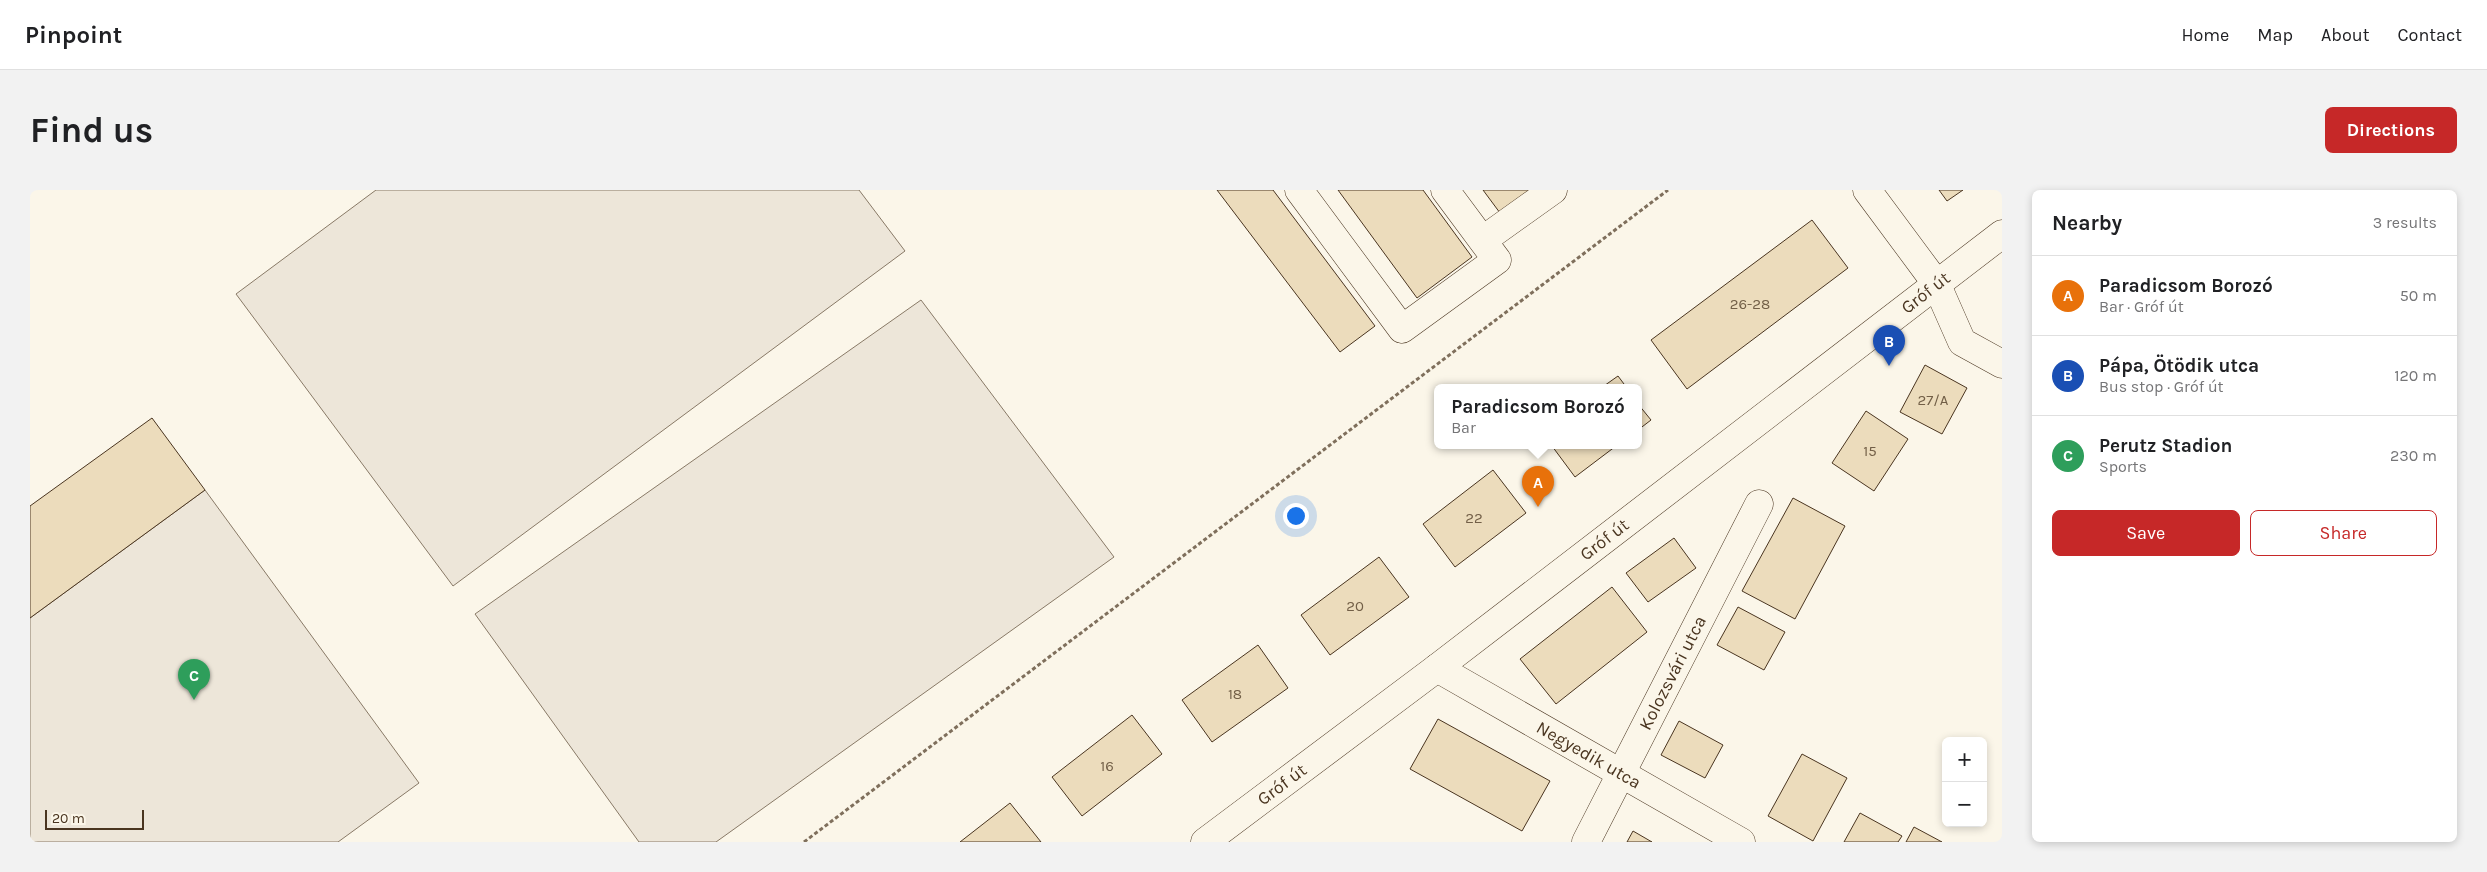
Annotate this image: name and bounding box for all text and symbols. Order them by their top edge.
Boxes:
text: Pinpoint [25,21,122,49]
text: Home [2181,24,2229,46]
text: Map [2257,24,2293,46]
text: About [2321,24,2370,46]
text: Contact [2398,24,2462,46]
button: Directions [2325,107,2457,153]
text: Find us [30,110,153,151]
text: Nearby [2052,211,2122,235]
text: 3 results [2373,213,2437,232]
street label: Gróf út [1897,267,1955,319]
text: Paradicsom Borozó [2099,275,2273,297]
text: A [2063,286,2073,305]
text: 50 m [2400,286,2437,305]
house number: 26-28 [1730,295,1770,313]
text: Bar · Gróf út [2099,297,2184,316]
pin: B [1873,325,1905,366]
text: Pápa, Ötödik utca [2099,355,2259,377]
text: B [2063,366,2073,385]
text: 120 m [2394,366,2437,385]
text: Bus stop · Gróf út [2099,377,2224,396]
popup [1434,384,1642,449]
house number: 27/A [1918,391,1949,409]
text: Paradicsom Borozó [1451,396,1625,418]
text: Bar [1451,418,1476,437]
text: Perutz Stadion [2099,435,2232,457]
house number: 15 [1863,442,1877,460]
text: C [2063,446,2073,465]
text: 230 m [2390,446,2437,465]
text: Sports [2099,457,2147,476]
pin: A [1522,466,1554,507]
your location [1283,503,1309,529]
house number: 22 [1465,509,1483,527]
button: Save [2052,510,2240,556]
button: Share [2250,510,2437,556]
street label: Gróf út [1575,514,1633,565]
house number: 20 [1346,597,1364,615]
street label: Kolozsvári utca [1634,612,1711,734]
pin: C [178,659,210,700]
house number: 18 [1228,685,1242,703]
street label: Negyedik utca [1533,716,1645,794]
map controls [1942,737,1987,827]
button: + [1942,737,1987,782]
house number: 16 [1100,757,1114,775]
street label: Gróf út [1253,759,1311,810]
button: − [1942,782,1987,827]
scale bar [45,807,144,830]
text: 20 m [52,810,85,827]

